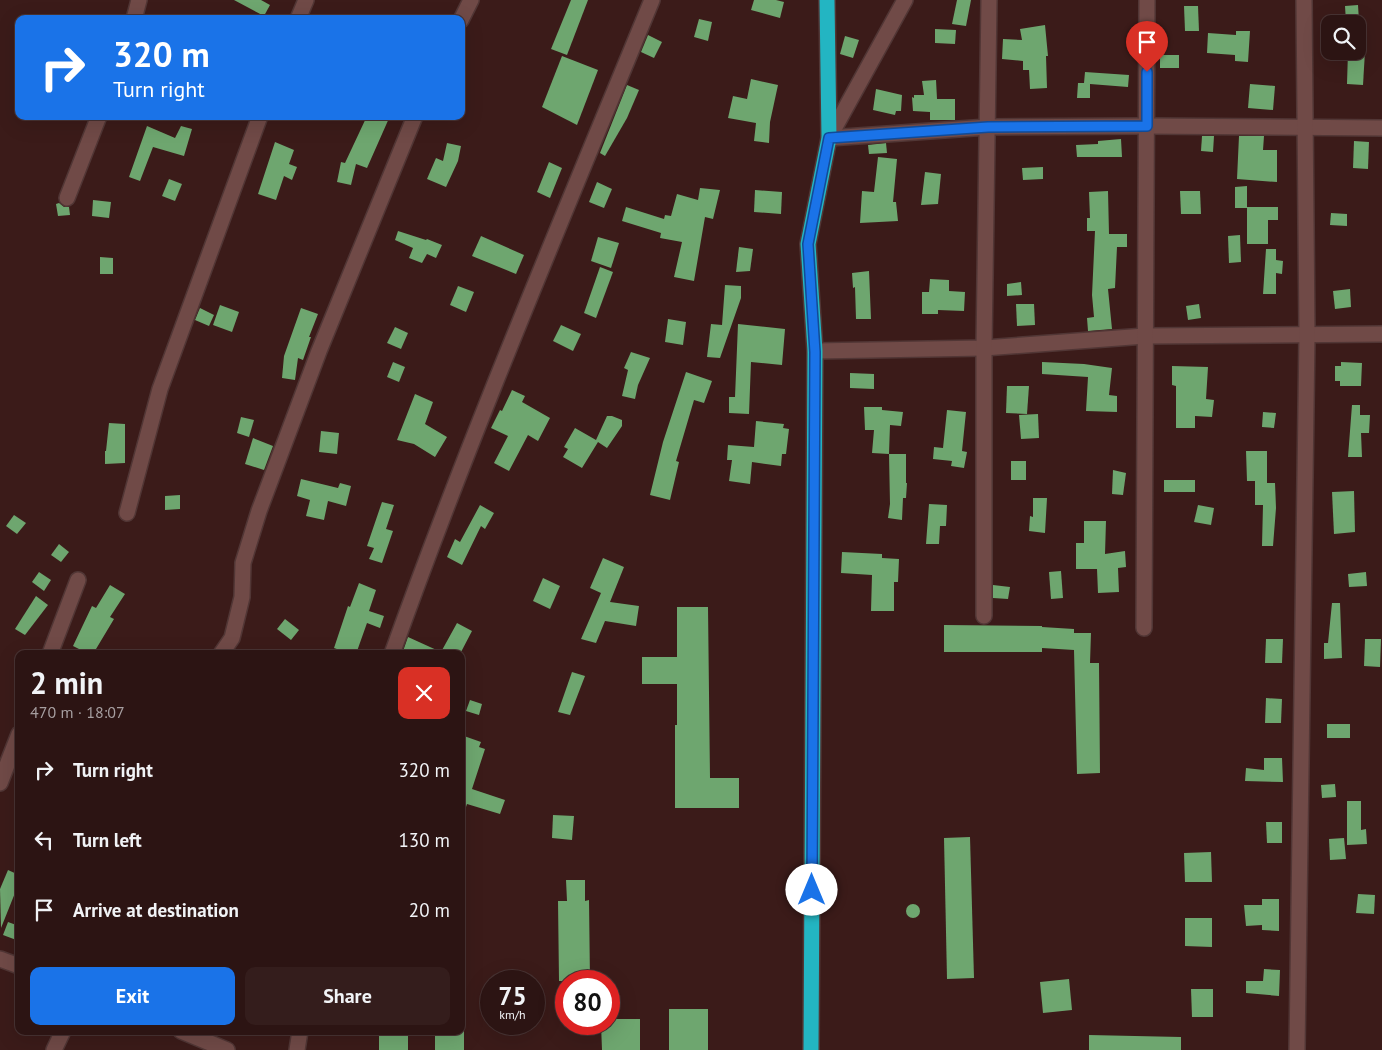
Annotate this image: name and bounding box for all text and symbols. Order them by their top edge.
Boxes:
map controls [1321,15,1366,60]
button: search [1321,15,1366,60]
pin [1126,21,1168,72]
icon: arrive [1133,28,1161,56]
text: 320 m [113,31,210,77]
icon: right [30,35,95,100]
text: Turn right [113,75,205,103]
text: 2 min [30,663,103,702]
button: close [398,667,450,719]
text: 470 m · 18:07 [30,702,125,722]
icon: right [30,756,58,784]
text: Turn right [73,758,153,782]
text: 320 m [398,758,450,782]
icon: left [30,826,58,854]
text: Turn left [73,828,142,852]
text: 130 m [398,828,450,852]
position arrow [785,863,837,915]
icon: arrive [30,896,58,924]
text: Arrive at destination [73,898,239,922]
text: 20 m [409,898,450,922]
button: Exit [30,967,235,1025]
button: Share [245,967,450,1025]
speed limit sign: 80 [555,970,620,1035]
text: 75 [498,980,527,1012]
text: km/h [499,1007,526,1022]

